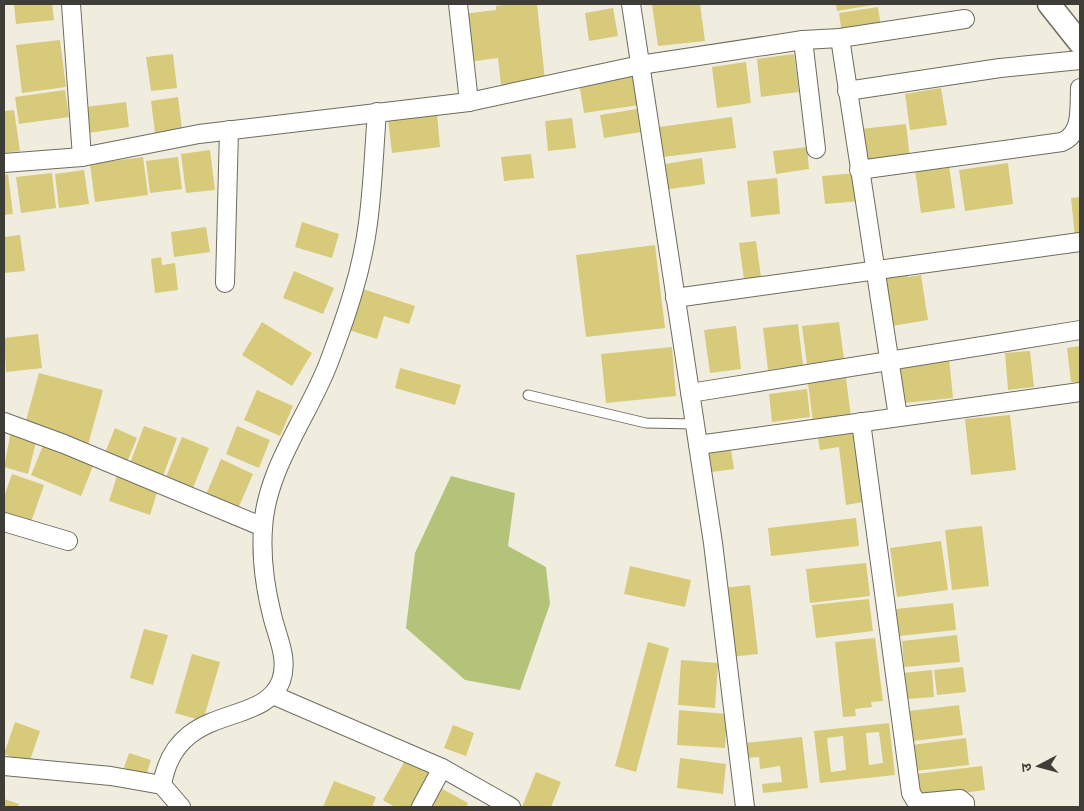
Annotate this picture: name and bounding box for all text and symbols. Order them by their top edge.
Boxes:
north arrow [1014,741,1064,791]
text: उ [1019,761,1036,772]

